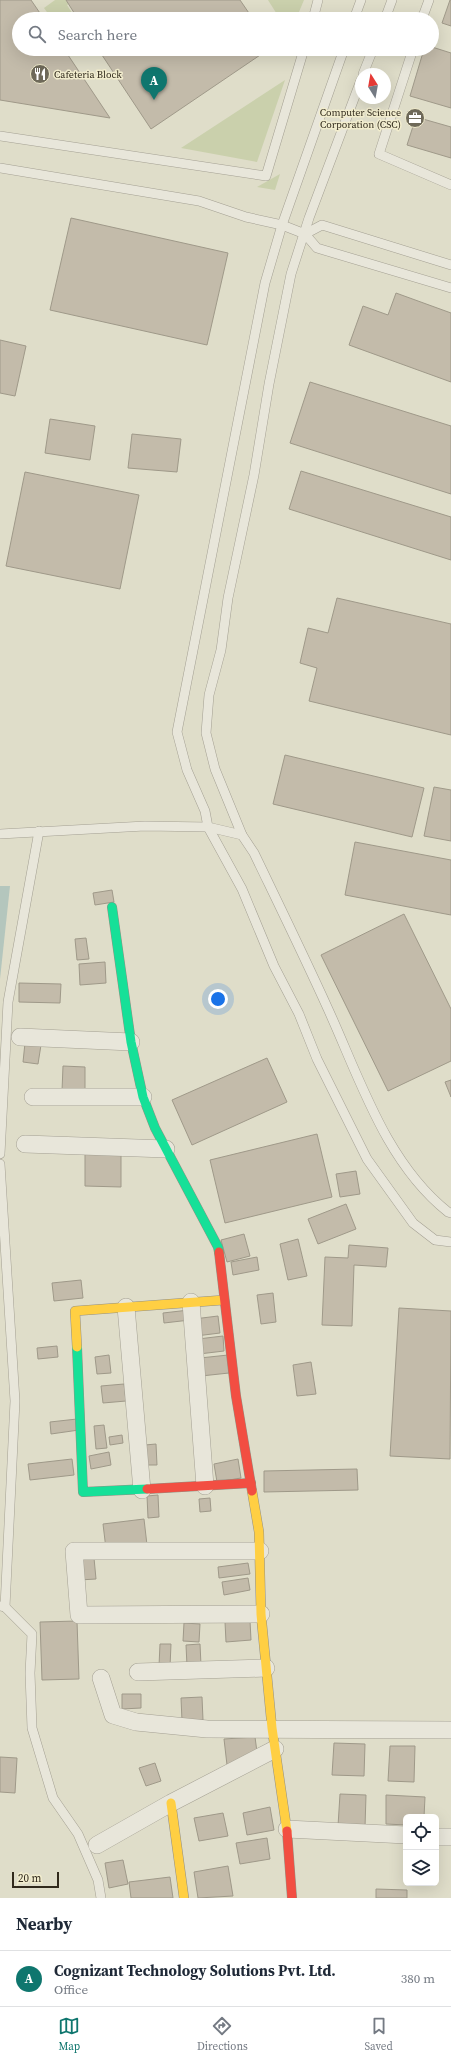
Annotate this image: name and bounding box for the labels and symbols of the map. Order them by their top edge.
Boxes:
restaurant icon: Cafeteria Block [29,63,51,85]
pin: A [141,67,167,100]
place label: Cafeteria Block [54,68,122,81]
north arrow [355,68,391,104]
place label: Computer Science Corporation (CSC) [320,106,401,131]
office icon: Computer Science Corporation (CSC) [404,107,426,129]
your location [208,989,228,1009]
scale bar [12,1870,59,1889]

